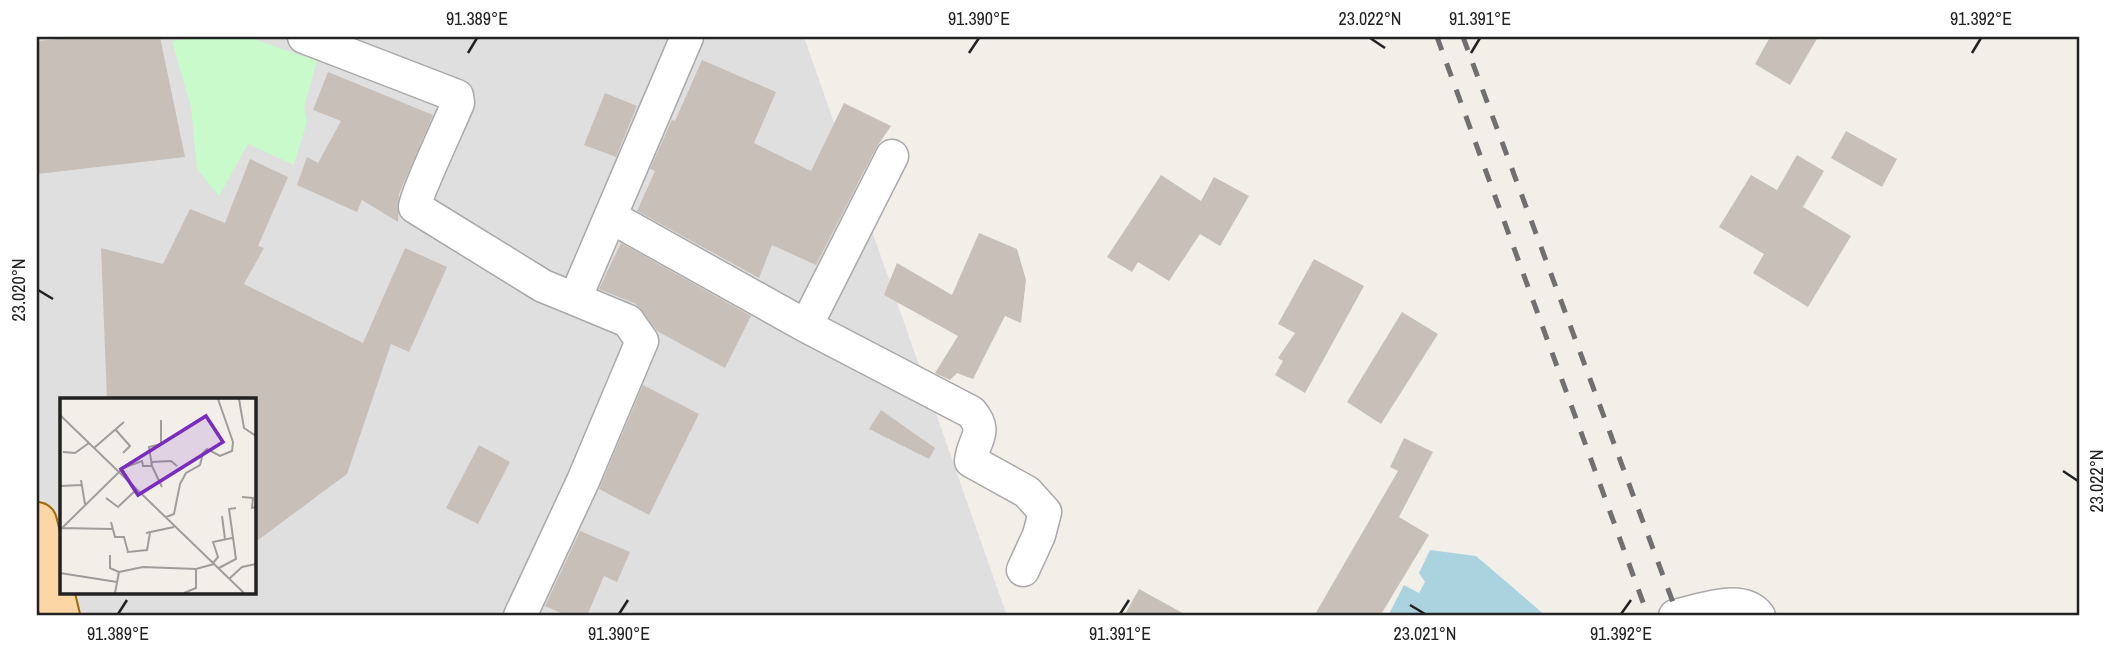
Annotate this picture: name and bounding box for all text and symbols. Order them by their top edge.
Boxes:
text: 91.389°E [446,6,508,31]
text: 91.390°E [948,6,1010,31]
text: 23.022°N [1339,6,1402,31]
text: 91.391°E [1449,6,1511,31]
text: 91.392°E [1950,6,2012,31]
text: 23.020°N [6,259,31,322]
inset map [60,398,256,594]
text: 23.022°N [2084,450,2109,513]
text: 91.389°E [87,621,149,646]
text: 91.390°E [588,621,650,646]
text: 91.391°E [1089,621,1151,646]
text: 23.021°N [1394,621,1457,646]
text: 91.392°E [1590,621,1652,646]

